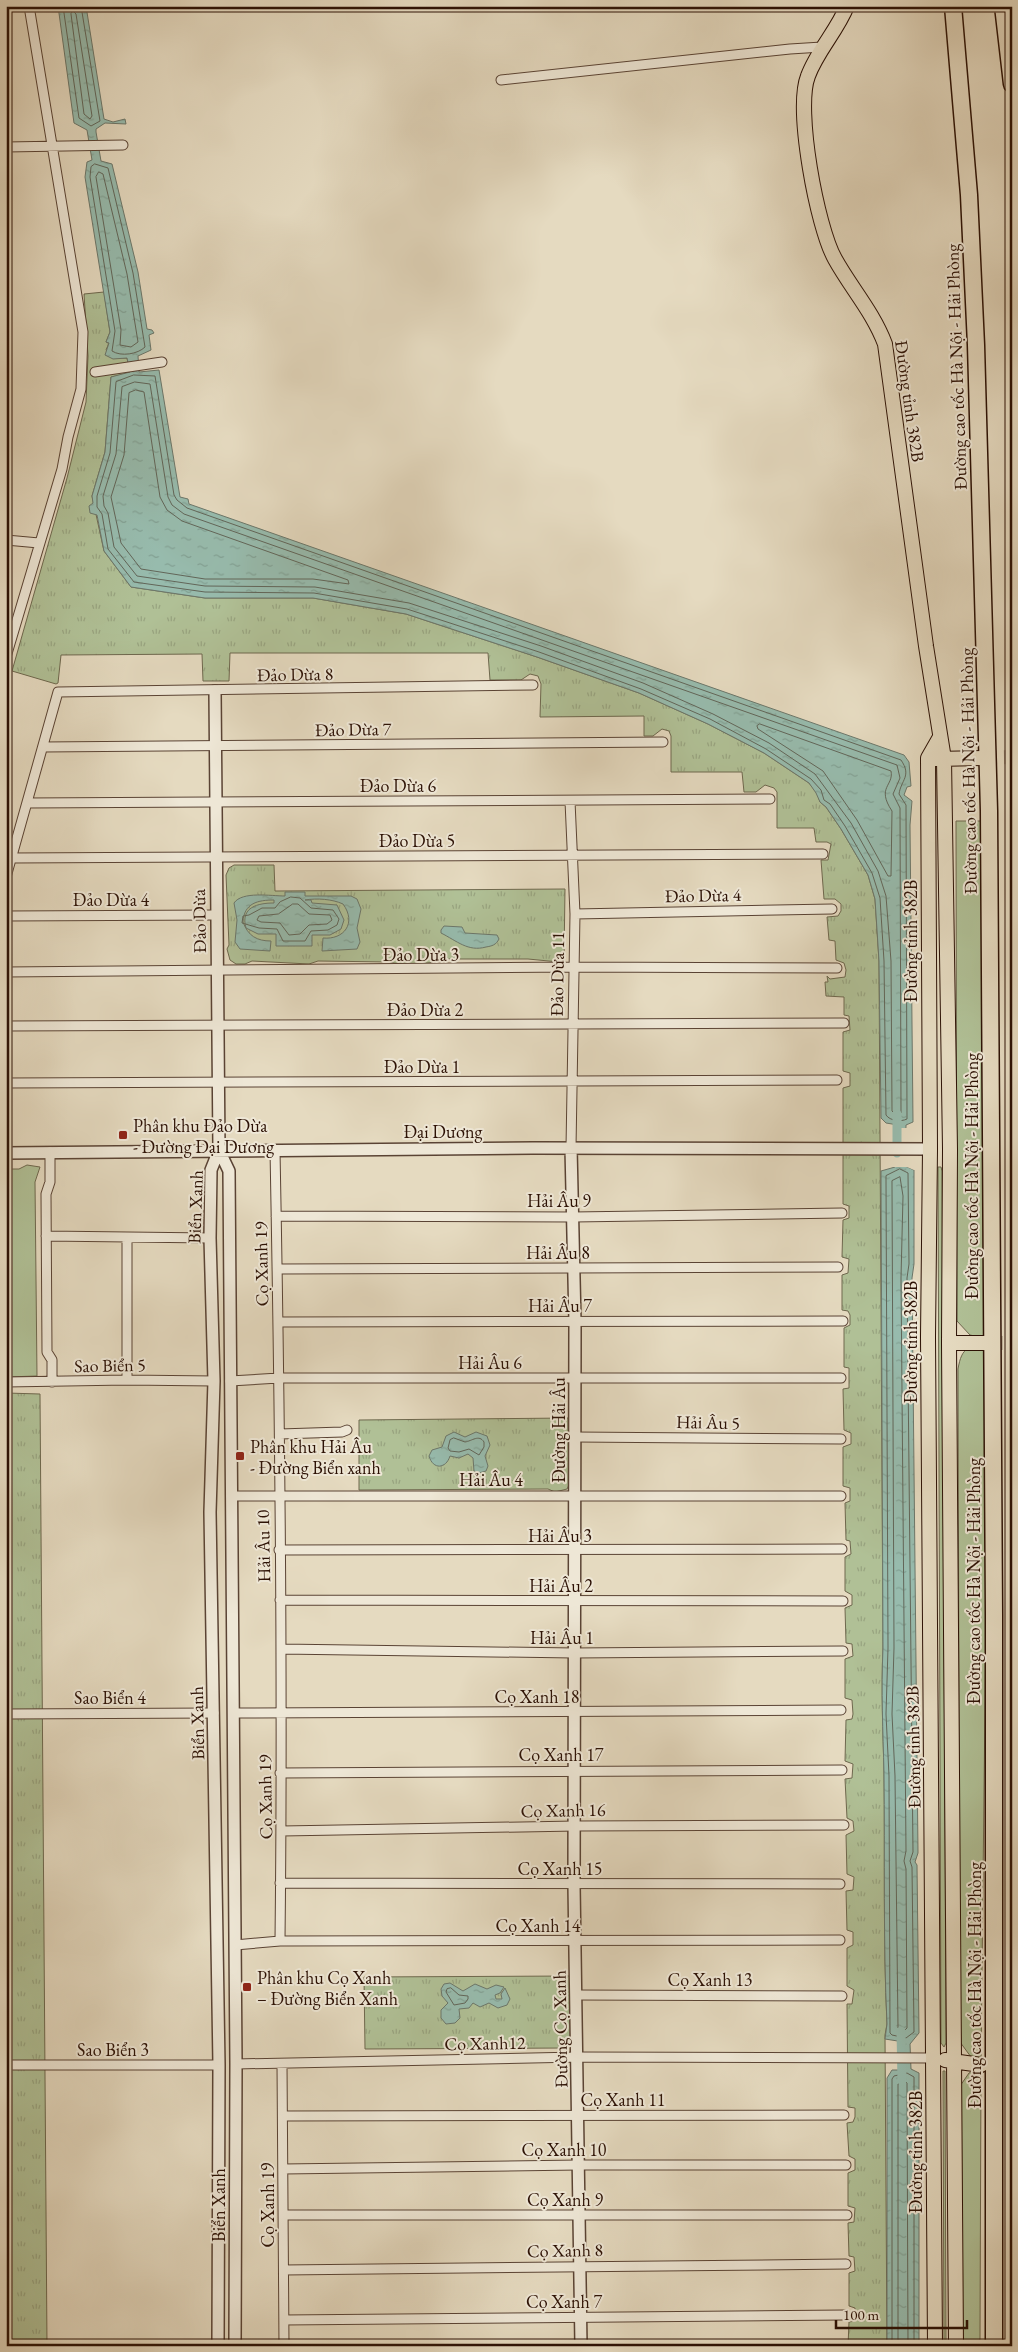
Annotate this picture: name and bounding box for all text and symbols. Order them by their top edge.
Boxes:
street label: Đường cao tốc Hà Nội - Hải Phòng [940,243,972,490]
street label: Đường tỉnh 382B [890,339,930,463]
street label: Đường cao tốc Hà Nội - Hải Phòng [954,648,982,894]
street label: Đảo Dừa 8 [257,662,333,686]
street label: Đảo Dừa 7 [315,717,392,741]
street label: Đảo Dừa 6 [360,774,437,797]
street label: Đảo Dừa 5 [379,829,455,852]
street label: Đường tỉnh 382B [899,880,922,1002]
street label: Đảo Dừa 4 [665,883,742,907]
street label: Đảo Dừa 4 [73,888,150,911]
street label: Đảo Dừa [187,888,211,953]
street label: Đảo Dừa 11 [545,931,569,1017]
street label: Đảo Dừa 3 [383,943,459,966]
street label: Đảo Dừa 2 [387,998,464,1021]
street label: Đường cao tốc Hà Nội - Hải Phòng [960,1053,983,1299]
street label: Đảo Dừa 1 [384,1055,460,1078]
place label: Phân khu Đảo Dừa - Đường Đại Dương [133,1114,274,1158]
street label: Đại Dương [404,1120,483,1143]
marker: Phân khu Đảo Dừa - Đường Đại Dương [117,1129,129,1141]
street label: Biển Xanh [182,1170,208,1244]
street label: Hải Âu 9 [527,1189,591,1212]
street label: Cọ Xanh 19 [249,1221,273,1307]
street label: Hải Âu 8 [526,1241,590,1264]
street label: Đường tỉnh 382B [899,1281,922,1403]
street label: Hải Âu 7 [528,1294,592,1317]
street label: Hải Âu 6 [458,1351,522,1374]
street label: Sao Biển 5 [74,1353,146,1377]
street label: Đường Hải Âu [547,1377,570,1483]
street label: Hải Âu 5 [676,1410,740,1434]
place label: Phân khu Hải Âu - Đường Biển xanh [250,1435,381,1479]
marker: Phân khu Hải Âu - Đường Biển xanh [234,1450,246,1462]
street label: Đường cao tốc Hà Nội - Hải Phòng [962,1458,985,1704]
street label: Hải Âu 4 [459,1468,523,1491]
street label: Hải Âu 10 [251,1509,275,1582]
street label: Hải Âu 3 [528,1524,592,1547]
street label: Hải Âu 2 [529,1574,593,1597]
street label: Hải Âu 1 [530,1626,594,1649]
street label: Cọ Xanh 18 [495,1685,579,1708]
street label: Đường tỉnh 382B [900,1685,926,1809]
street label: Sao Biển 4 [74,1686,146,1709]
street label: Biển Xanh [185,1686,209,1760]
street label: Cọ Xanh 17 [519,1743,604,1766]
street label: Cọ Xanh 19 [253,1754,277,1840]
street label: Cọ Xanh 16 [520,1798,606,1822]
street label: Cọ Xanh 15 [518,1857,602,1880]
street label: Đường cao tốc Hà Nội - Hải Phòng [963,1862,986,2108]
street label: Cọ Xanh 14 [496,1914,581,1937]
place label: Phân khu Cọ Xanh – Đường Biển Xanh [257,1966,398,2010]
street label: Cọ Xanh 13 [668,1968,752,1991]
street label: Đường Cọ Xanh [547,1970,573,2088]
marker: Phân khu Cọ Xanh – Đường Biển Xanh [241,1981,253,1993]
street label: Cọ Xanh12 [444,2031,526,2055]
street label: Sao Biển 3 [77,2038,149,2061]
street label: Cọ Xanh 11 [581,2088,665,2111]
street label: Đường tỉnh 382B [904,2091,927,2213]
street label: Cọ Xanh 10 [522,2138,607,2161]
street label: Cọ Xanh 19 [256,2162,279,2247]
street label: Biển Xanh [207,2168,230,2242]
street label: Cọ Xanh 9 [527,2188,603,2211]
street label: Cọ Xanh 8 [527,2238,603,2262]
street label: Cọ Xanh 7 [526,2290,602,2313]
scale bar [836,2297,967,2329]
text: 100 m [843,2305,880,2324]

